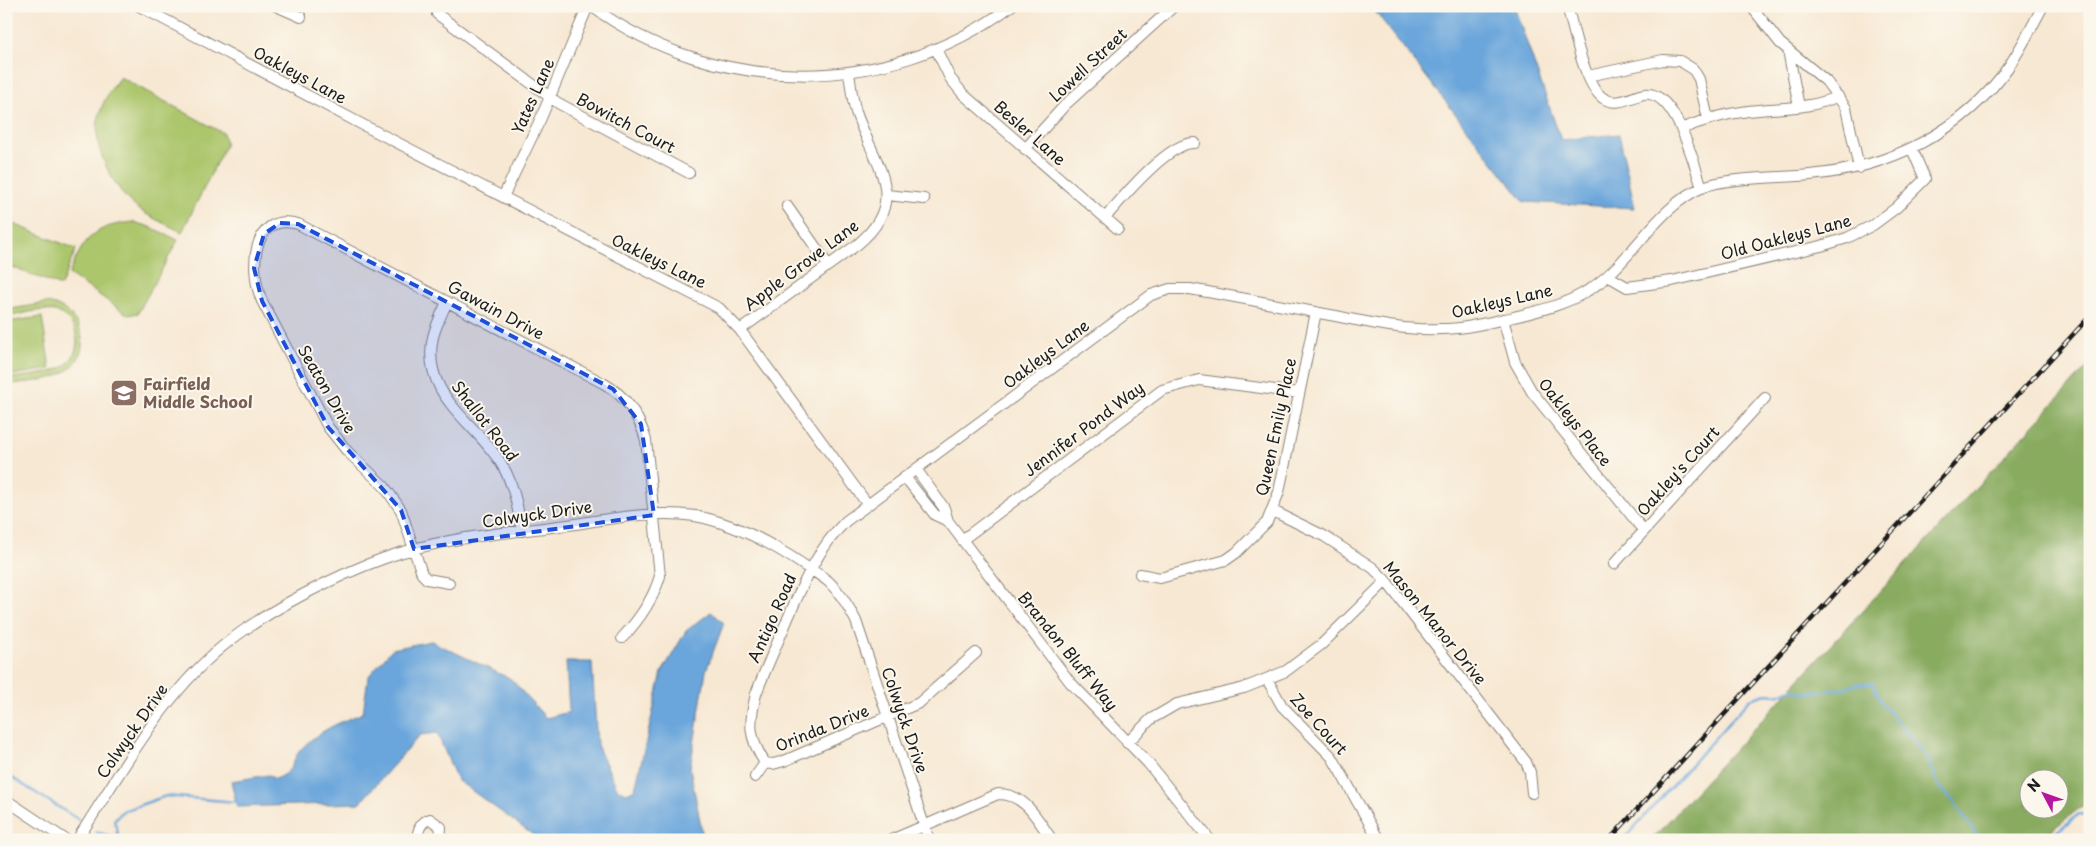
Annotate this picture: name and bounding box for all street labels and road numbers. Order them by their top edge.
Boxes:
street label: Lowell Street [1043,21,1132,107]
street label: Oakleys Lane [249,39,352,109]
street label: Yates Lane [505,54,560,137]
street label: Bowitch Court [573,86,681,159]
street label: Besler Lane [989,94,1072,170]
street label: Old Oakleys Lane [1718,207,1854,265]
street label: Apple Grove Lane [738,213,863,315]
street label: Oakleys Lane [608,227,711,293]
street label: Gawain Drive [444,274,549,345]
street label: Oakleys Lane [1449,277,1555,323]
street label: Oakleys Lane [997,313,1094,394]
street label: Seaton Drive [293,340,363,437]
street label: Queen Emily Place [1249,355,1301,498]
street label: Oakleys Place [1533,372,1618,471]
street label: Shallot Road [446,375,525,466]
street label: Jennifer Pond Way [1018,375,1149,482]
street label: Oakley's Court [1630,420,1725,521]
street label: Colwyck Drive [480,493,593,533]
street label: Mason Manor Drive [1378,555,1493,689]
street label: Antigo Road [741,569,801,666]
street label: Brandon Bluff Way [1013,586,1124,715]
street label: Colwyck Drive [877,663,935,776]
street label: Colwyck Drive [90,678,173,783]
street label: Zoe Court [1285,687,1354,760]
street label: Orinda Drive [771,697,872,757]

